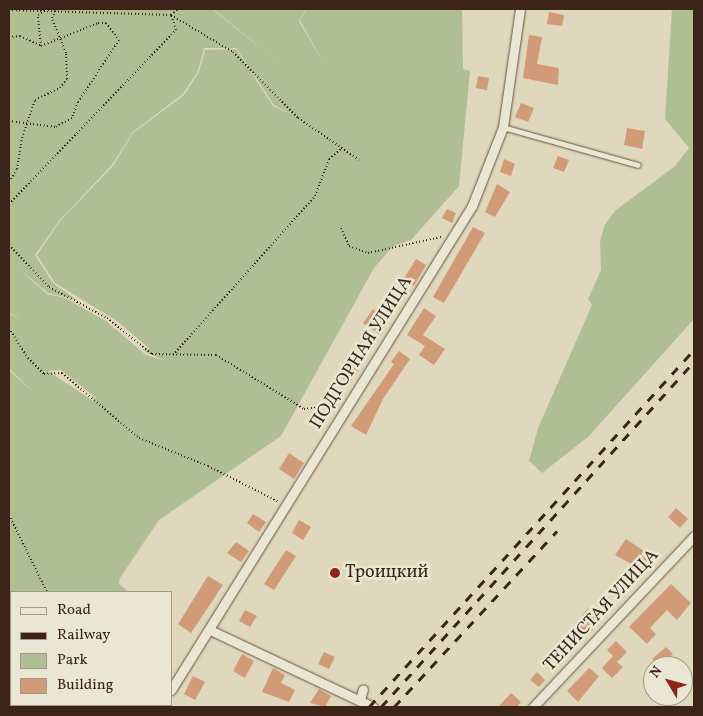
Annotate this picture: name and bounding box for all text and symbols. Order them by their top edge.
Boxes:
street label: ПОДГОРНАЯ УЛИЦА [306,273,418,433]
street label: ТЕНИСТАЯ УЛИЦА [540,545,664,677]
place label: Троицкий [345,562,428,584]
marker: Троицкий [329,567,341,579]
legend [10,591,172,706]
text: Road [57,600,91,621]
text: Railway [57,625,110,646]
text: Park [57,650,88,671]
north arrow [643,656,693,706]
text: N [646,663,667,682]
text: Building [57,675,113,696]

